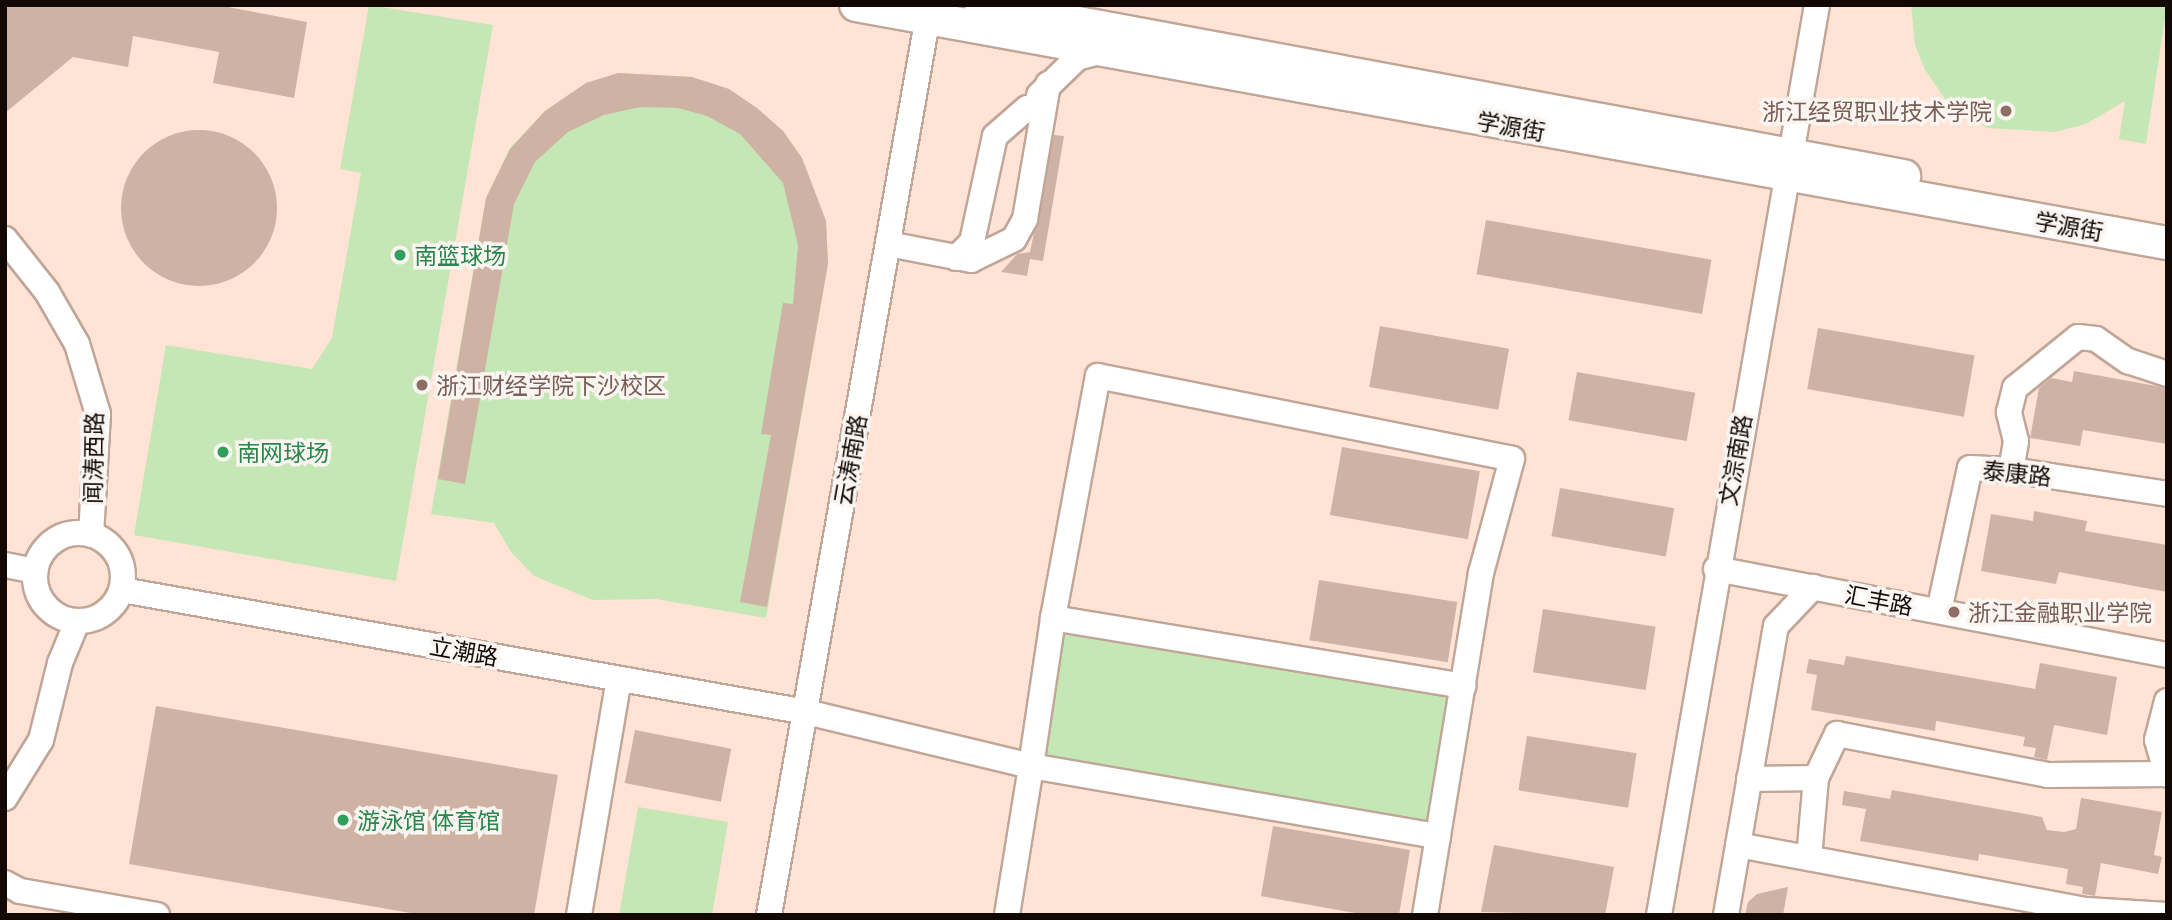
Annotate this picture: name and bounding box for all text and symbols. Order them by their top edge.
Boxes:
place label: 浙江经贸职业技术学院 [1762,97,1992,125]
marker: 浙江经贸职业技术学院 [1998,103,2014,119]
street label: 学源街 [1475,106,1547,146]
street label: 学源街 [2033,206,2105,246]
place label: 南篮球场 [414,241,506,269]
marker: 南篮球场 [392,247,408,263]
place label: 浙江财经学院下沙校区 [436,371,666,399]
marker: 浙江财经学院下沙校区 [414,377,430,393]
street label: 闻涛西路 [78,412,108,504]
street label: 云涛南路 [828,412,872,508]
street label: 文淙南路 [1713,412,1757,508]
place label: 南网球场 [237,438,329,466]
marker: 南网球场 [215,444,231,460]
street label: 泰康路 [1981,456,2053,490]
street label: 汇丰路 [1843,580,1915,620]
place label: 浙江金融职业学院 [1968,598,2152,626]
marker: 浙江金融职业学院 [1946,604,1962,620]
street label: 立潮路 [428,631,500,671]
place label: 游泳馆 体育馆 [357,806,500,834]
marker: 游泳馆 体育馆 [335,812,351,828]

